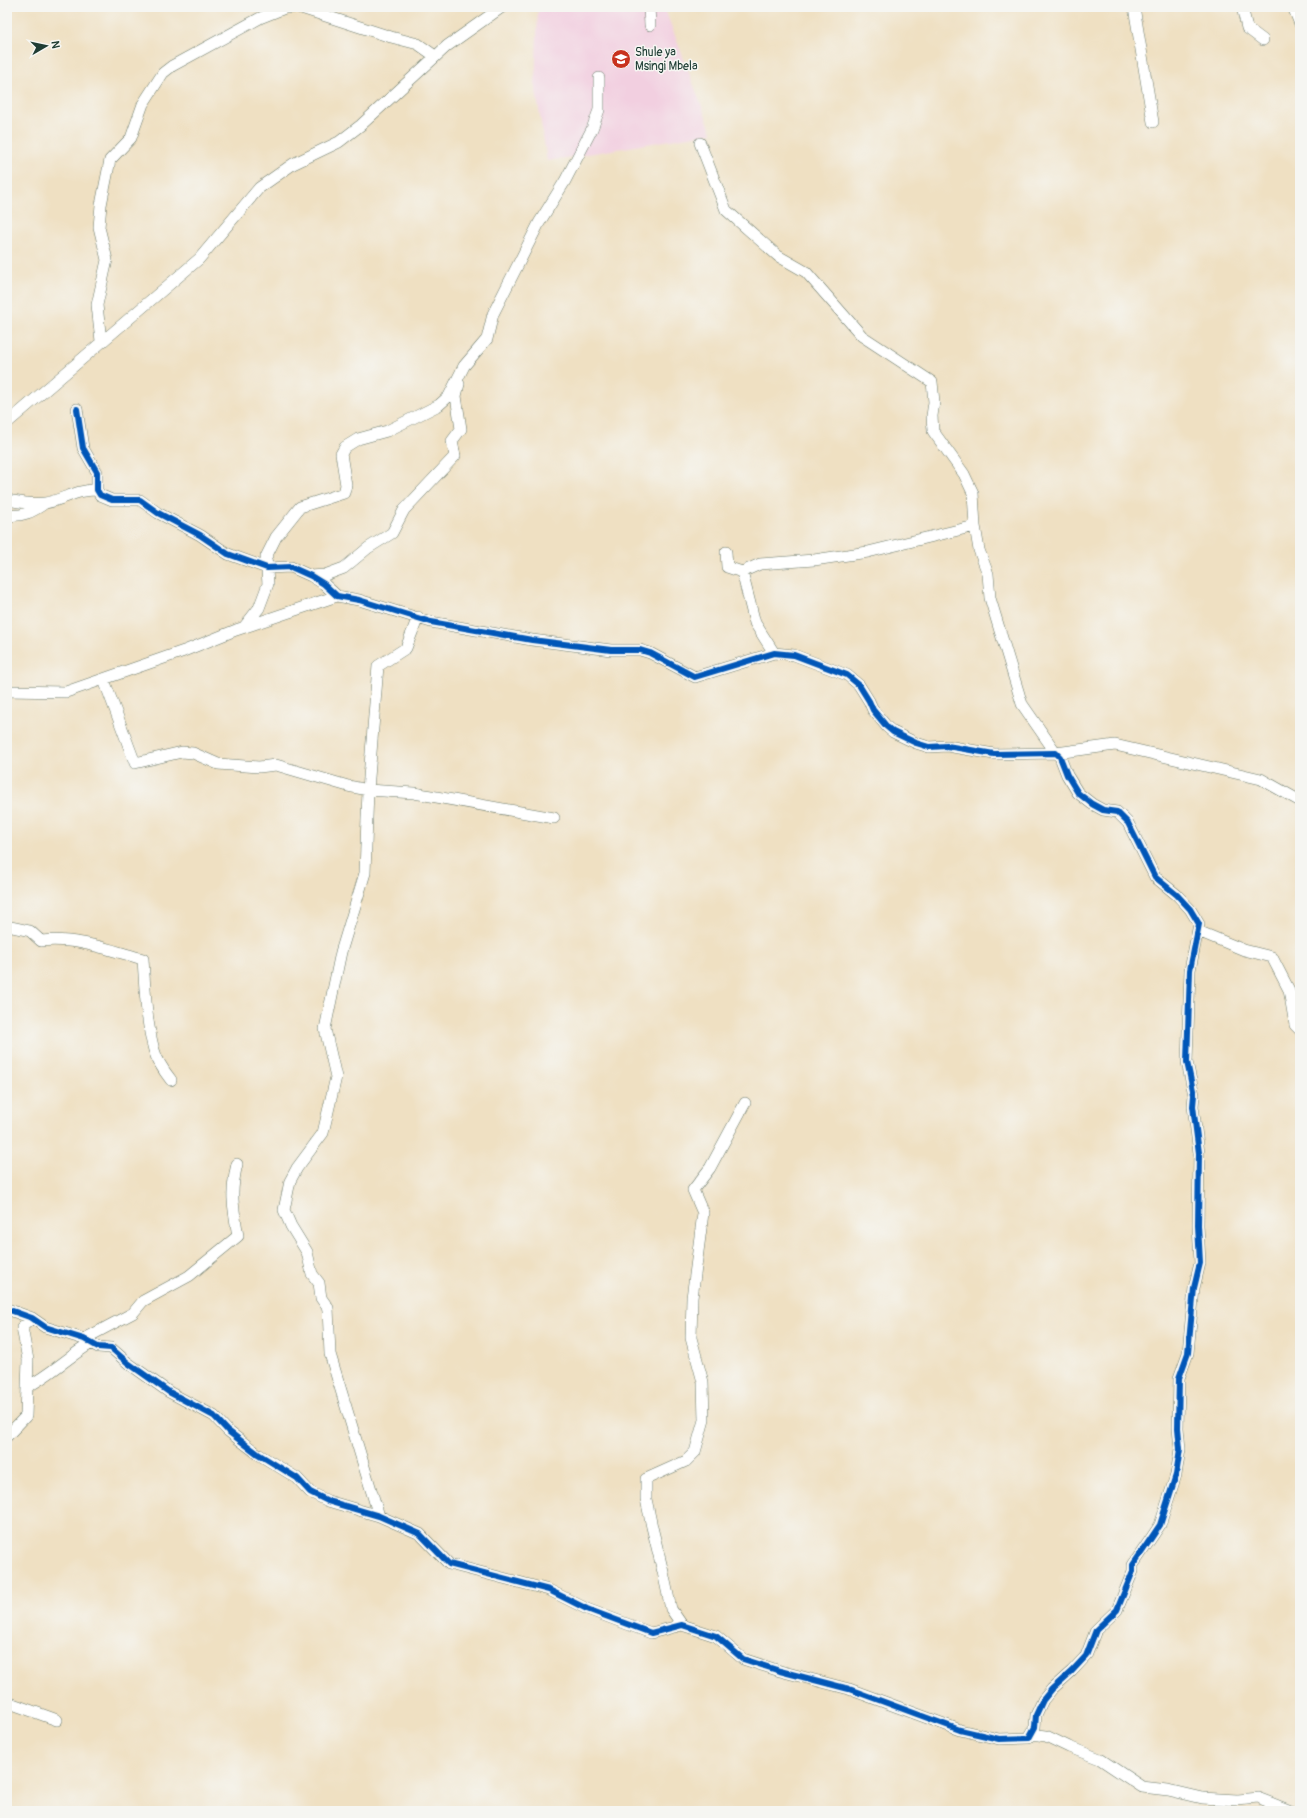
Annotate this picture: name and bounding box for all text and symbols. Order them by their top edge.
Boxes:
north arrow [26,26,66,66]
text: N [48,40,62,50]
place label: Shule ya Msingi Mbela [635,45,698,74]
school or university icon: Shule ya Msingi Mbela [610,48,632,70]

